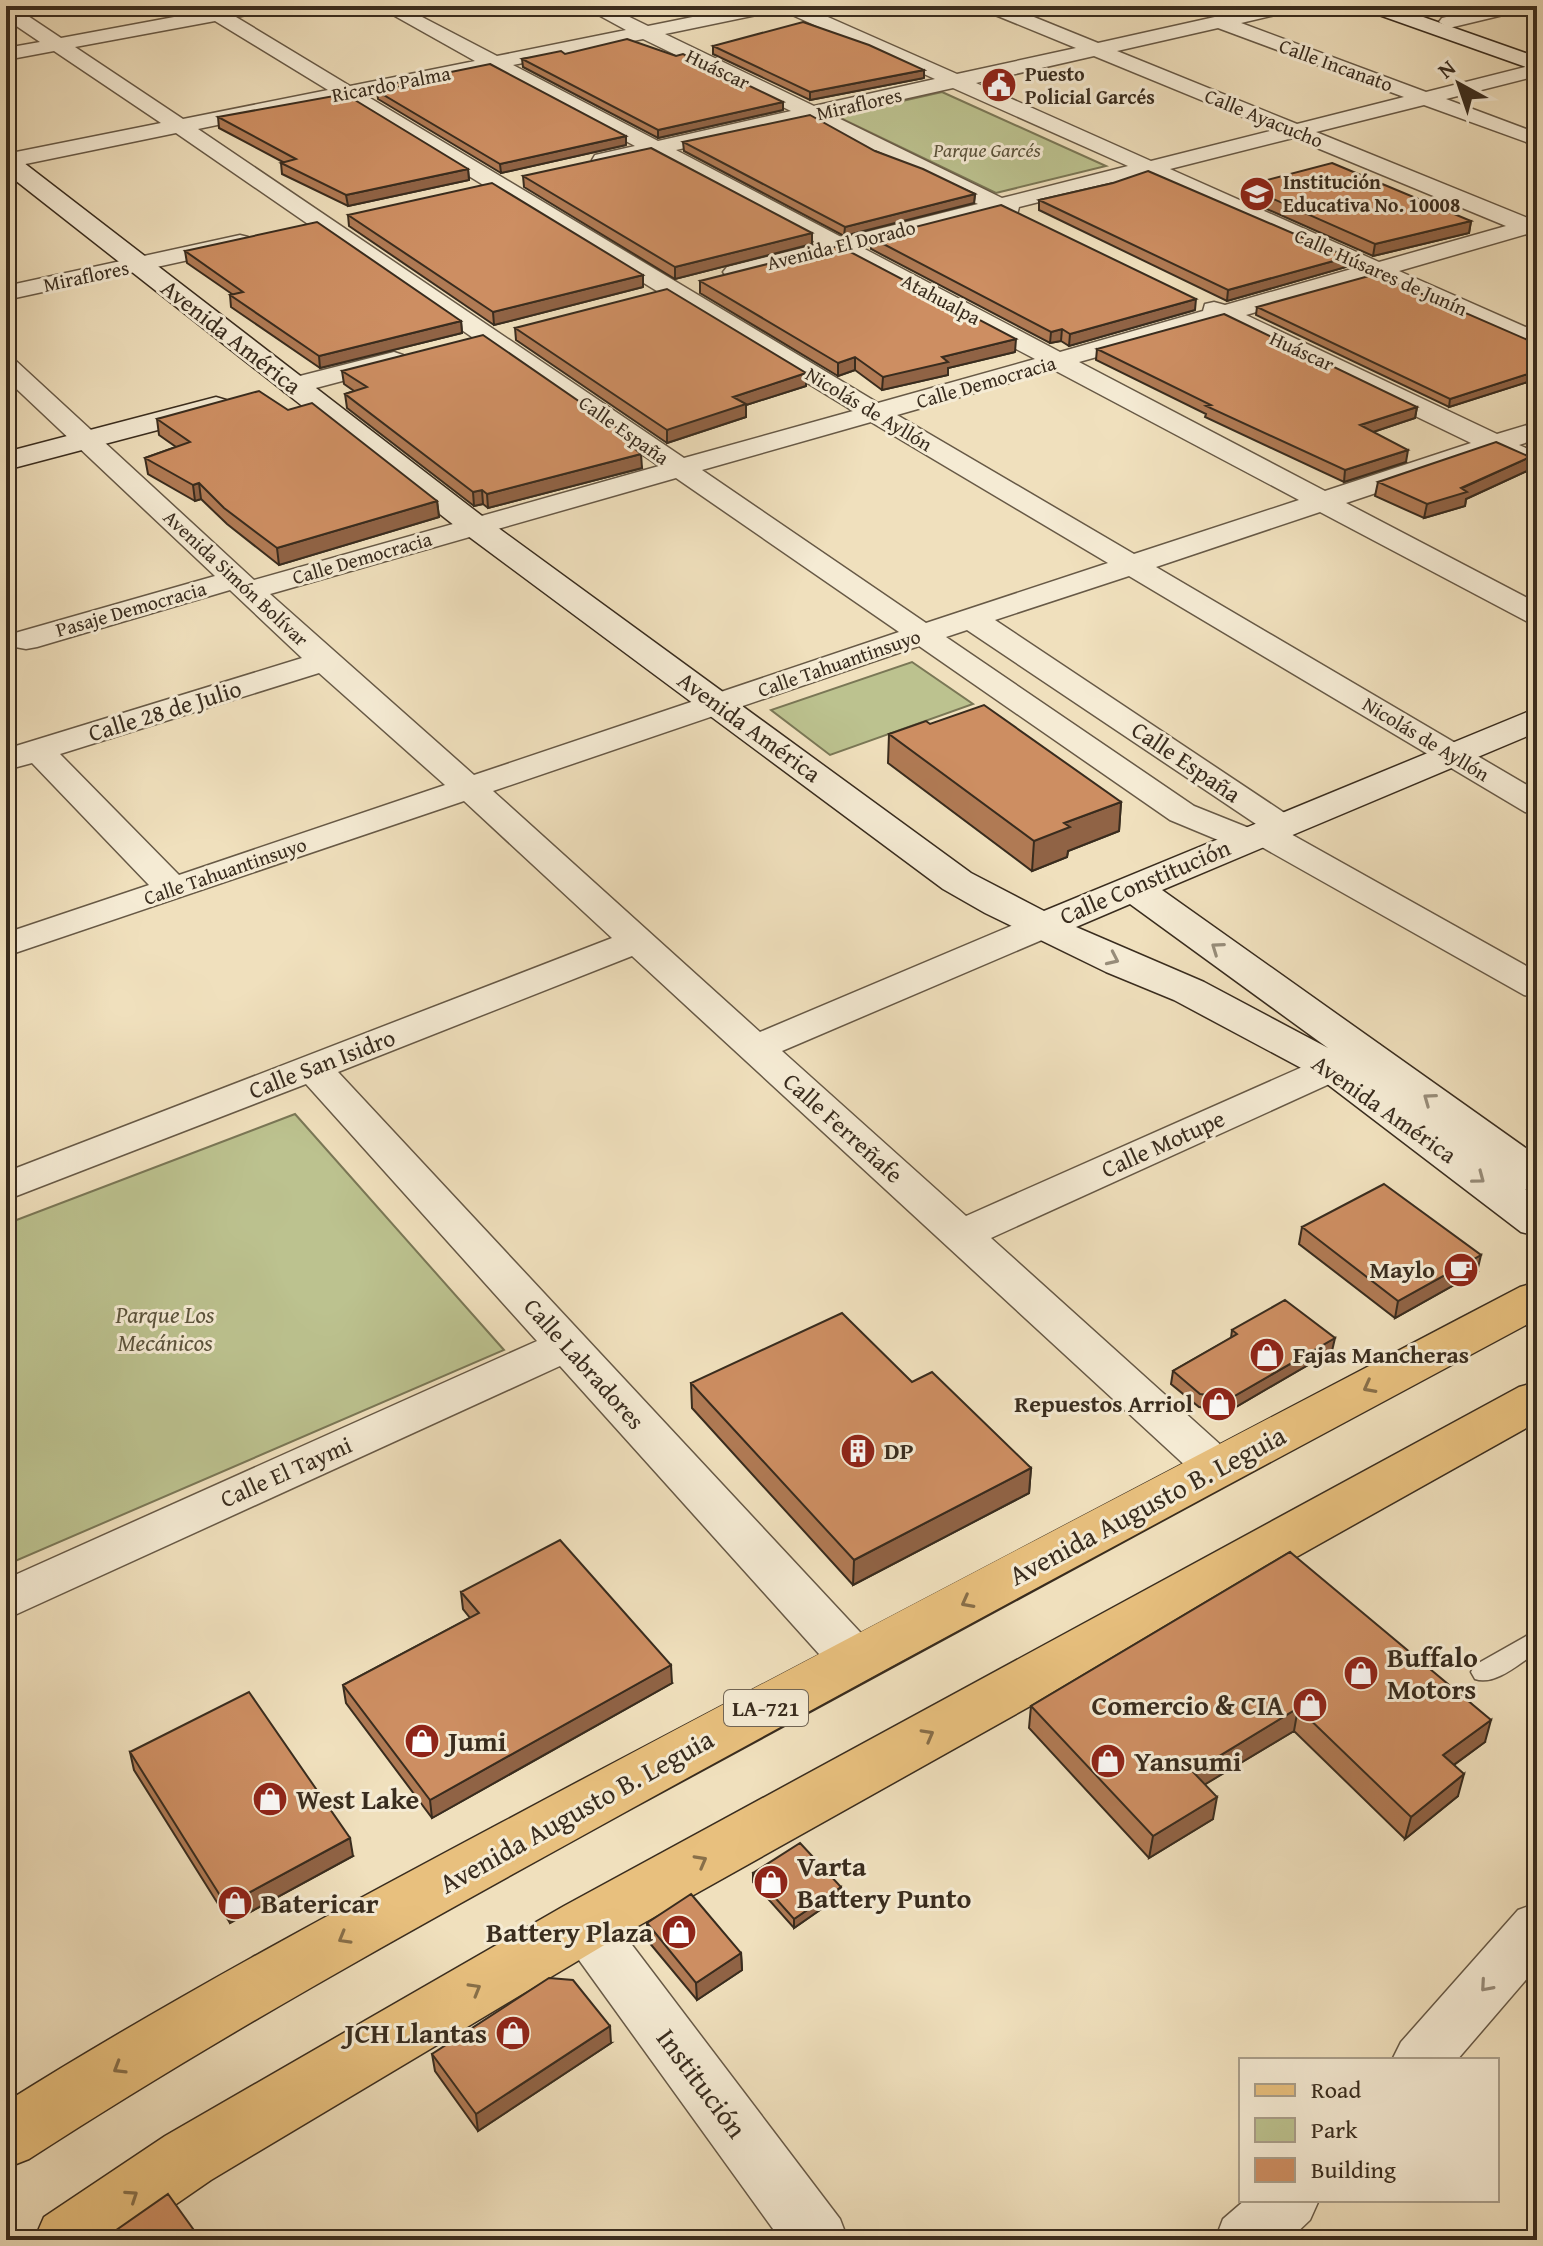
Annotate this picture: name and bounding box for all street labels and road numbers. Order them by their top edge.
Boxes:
street label: Calle Incanato [1275,31,1397,99]
street label: Huáscar [681,41,755,96]
street label: Ricardo Palma [329,58,453,109]
street label: Miraflores [813,80,905,127]
street label: Calle Ayacucho [1201,81,1328,154]
street label: Avenida El Dorado [763,212,918,277]
street label: Calle Húsares de Junín [1290,220,1472,323]
street label: Miraflores [40,252,132,299]
street label: Atahualpa [896,266,986,332]
street label: Avenida América [154,271,309,403]
street label: Huáscar [1265,323,1339,378]
street label: Calle Democracia [913,348,1059,415]
street label: Nicolás de Ayllón [800,359,938,458]
street label: Calle España [573,388,676,472]
street label: Avenida Simón Bolívar [157,503,315,653]
street label: Calle Democracia [289,524,435,591]
street label: Pasaje Democracia [52,573,210,644]
street label: Calle Tahuantinsuyo [754,621,924,704]
street label: Avenida América [670,663,829,791]
street label: Calle 28 de Julio [84,671,246,750]
street label: Nicolás de Ayllón [1357,689,1495,788]
street label: Calle España [1125,712,1248,811]
street label: Calle Tahuantinsuyo [140,829,310,912]
street label: Calle Constitución [1054,830,1236,933]
street label: Calle San Isidro [243,1020,400,1108]
street label: Avenida América [1305,1046,1464,1172]
street label: Calle Ferreñafe [776,1064,911,1191]
street label: Calle Motupe [1095,1101,1230,1186]
street label: Calle Labradores [516,1290,653,1437]
street label: Avenida Augusto B. Leguia [1001,1414,1293,1595]
street label: Calle El Taymi [214,1427,357,1516]
road number: LA-721 [724,1690,808,1726]
street label: Avenida Augusto B. Leguia [431,1718,721,1903]
street label: Institución [647,2019,758,2147]

